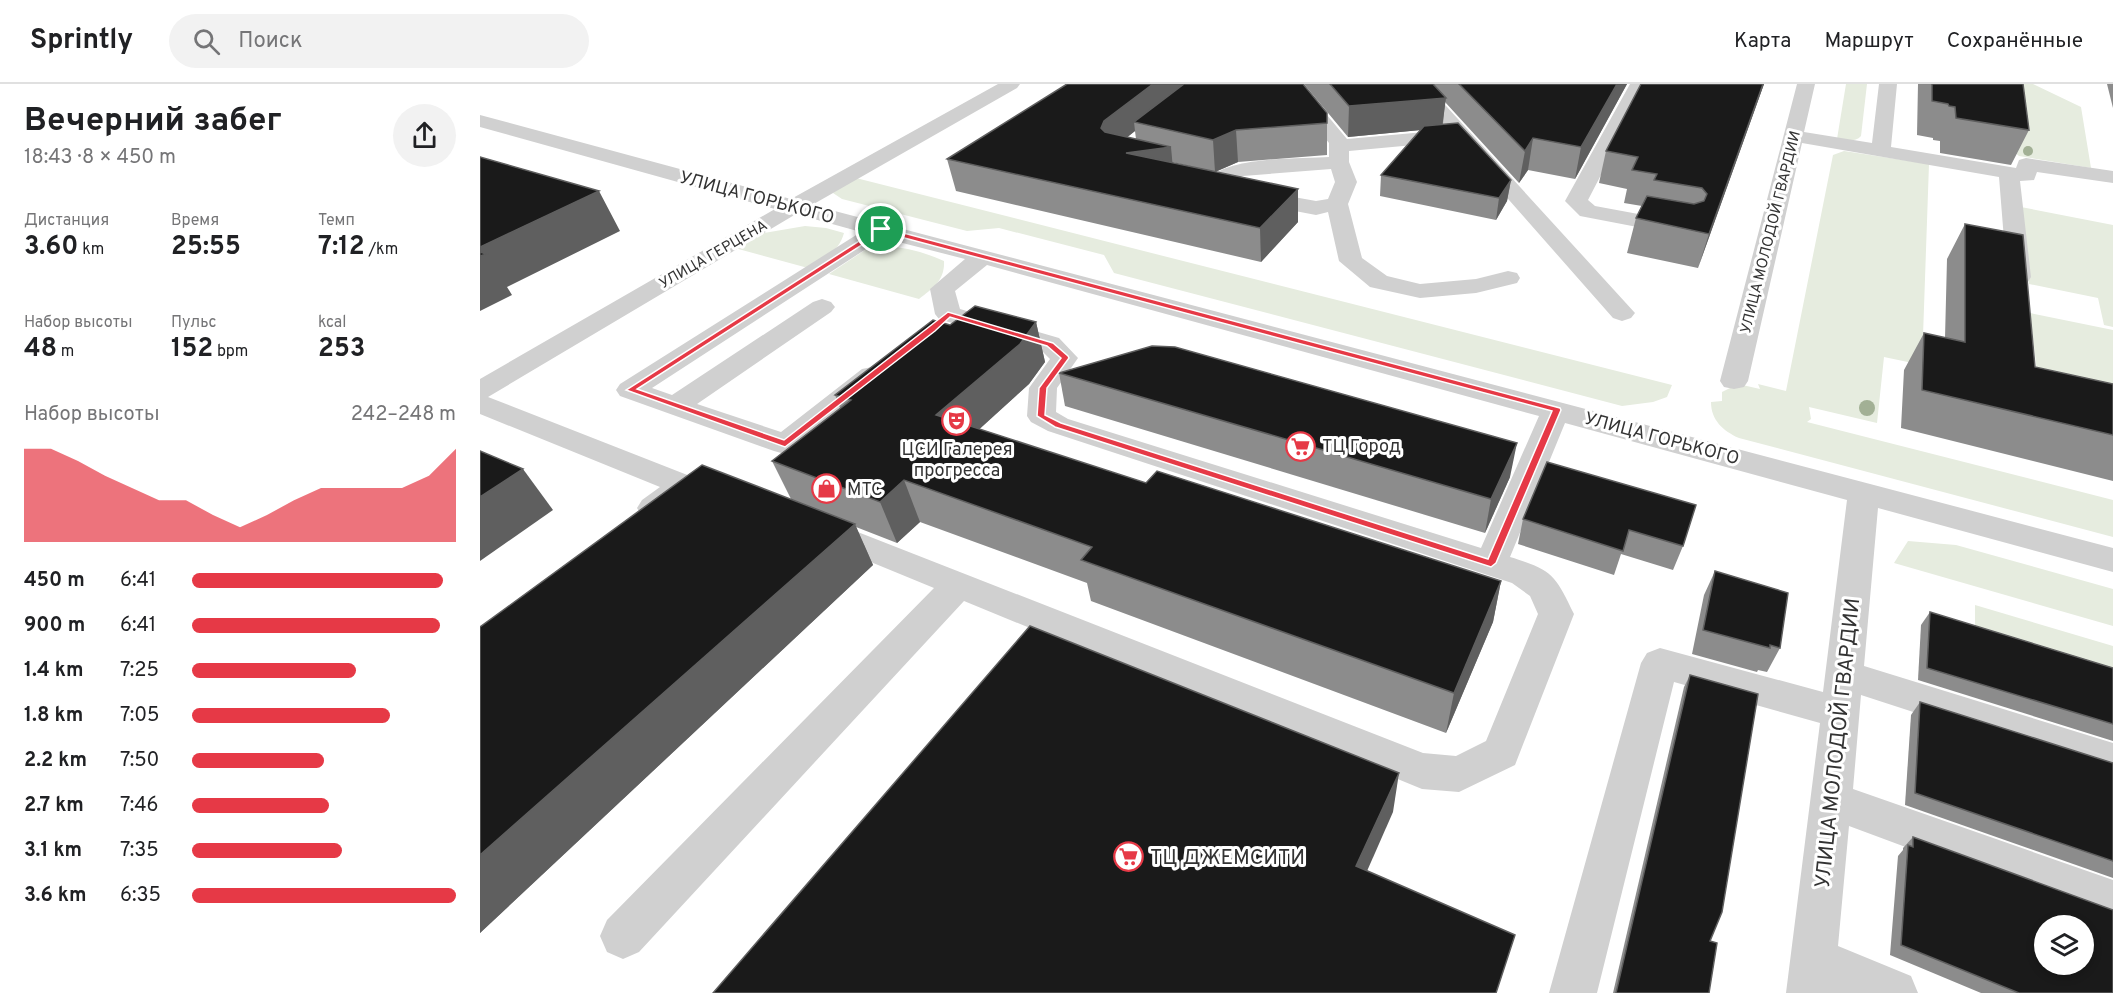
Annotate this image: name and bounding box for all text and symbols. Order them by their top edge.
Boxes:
search box [169,14,589,68]
text: Sprintly [30,23,133,59]
icon: search [190,25,223,58]
text: Поиск [238,28,302,55]
text: Карта [1734,28,1791,55]
text: Маршрут [1824,28,1914,55]
text: Сохранённые [1947,28,2083,55]
text: Вечерний забег [24,101,282,143]
button: share [393,104,456,167]
street label: УЛИЦА МОЛОДОЙ ГВАРДИИ [1735,128,1806,336]
text: 18:43 · 8 × 450 m [24,145,176,171]
street label: УЛИЦА ГОРЬКОГО [677,167,837,230]
pin [855,203,906,254]
text: Дистанция [24,211,109,231]
text: Время [171,211,219,231]
text: Темп [318,211,355,231]
icon: arrive [864,212,897,245]
street label: УЛИЦА ГЕРЦЕНА [656,217,771,294]
text: 3.60 [24,231,78,264]
text: 25:55 [171,231,241,264]
text: 7:12 [318,231,365,264]
text: km [78,240,104,260]
text: /km [365,240,398,260]
text: Набор высоты [24,313,132,333]
text: Пульс [171,313,217,333]
text: kcal [318,313,346,333]
text: 48 [24,333,57,366]
text: 152 [171,333,213,366]
text: 253 [318,333,365,366]
text: m [57,342,74,362]
text: bpm [213,342,248,362]
text: Набор высоты [24,402,160,428]
text: 242–248 m [351,402,456,428]
theatre icon: ЦСИ Галерея прогресса [941,404,973,436]
street label: УЛИЦА ГОРЬКОГО [1582,408,1742,471]
supermarket icon: ТЦ Город [1285,430,1317,462]
place label: ТЦ Город [1322,436,1401,459]
place label: ЦСИ Галерея прогресса [902,439,1012,483]
shop icon: МТС [810,473,842,505]
place label: МТС [847,479,883,502]
text: 450 m [24,568,85,594]
text: 6:41 [120,568,156,594]
street label: УЛИЦА МОЛОДОЙ ГВАРДИИ [1809,597,1867,890]
text: 900 m [24,613,85,639]
text: 6:41 [120,613,156,639]
text: 1.4 km [24,658,84,684]
text: 7:25 [120,658,159,684]
text: 1.8 km [24,703,83,729]
text: 7:05 [120,703,159,729]
text: 2.2 km [24,748,87,774]
text: 7:50 [120,748,159,774]
text: 2.7 km [24,793,84,819]
text: 7:46 [120,793,159,819]
text: 3.1 km [24,838,82,864]
text: 7:35 [120,838,159,864]
supermarket icon: ТЦ ДЖЕМСИТИ [1113,841,1145,873]
place label: ТЦ ДЖЕМСИТИ [1150,845,1305,872]
text: 3.6 km [24,883,86,909]
text: 6:35 [120,883,161,909]
map controls [2034,915,2094,975]
button: layers [2034,915,2094,975]

